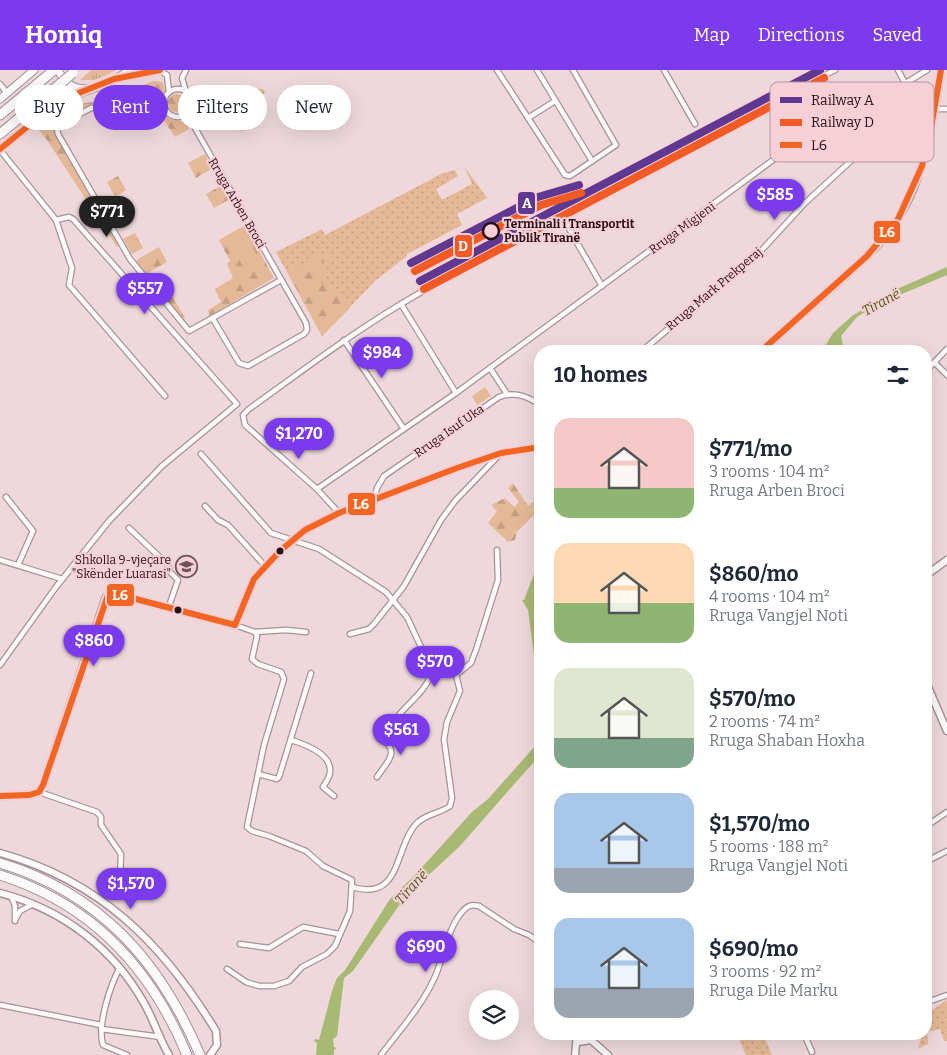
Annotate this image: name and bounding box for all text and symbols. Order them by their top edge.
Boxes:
text: Homiq [25,21,102,49]
text: Map [694,24,730,46]
text: Directions [758,24,845,46]
text: Saved [873,24,922,46]
legend [770,82,934,162]
chip: Buy [15,85,83,130]
chip: Rent [93,85,168,130]
chip: Filters [178,85,267,130]
chip: New [277,85,351,130]
text: Railway A [811,92,874,109]
text: Railway D [811,114,874,131]
text: L6 [811,137,827,154]
street label: Rruga Arben Broci [205,155,269,251]
pin: $585 [745,178,805,221]
text: $585 [757,185,793,204]
line badge: A [517,191,536,215]
text: A [522,195,532,212]
pin: $771 [77,196,137,238]
street label: Rruga Migjeni [646,199,718,257]
text: $771 [90,202,124,221]
place label: Terminali i Transportit Publik Tiranë [504,217,635,245]
line badge: L6 [873,220,901,244]
marker: Terminali i Transportit Publik Tiranë [482,222,500,240]
text: L6 [879,224,895,241]
line badge: D [454,234,473,258]
text: D [458,238,468,255]
street label: Rruga Mark Prekperaj [663,245,765,333]
pin: $557 [115,272,175,315]
text: $557 [127,279,163,298]
water label: Tiranë [859,285,903,320]
pin: $984 [352,336,412,379]
text: $984 [363,343,401,362]
icon: filters [884,361,912,389]
text: 10 homes [554,362,648,388]
street label: Rruga Isuf Uka [411,402,487,460]
pin: $1,270 [258,418,340,460]
text: $1,270 [275,424,323,443]
text: $771/mo [709,436,792,462]
icon: home [594,438,654,498]
text: 3 rooms · 104 m² [709,462,829,481]
text: Rruga Arben Broci [709,481,845,500]
line badge: L6 [347,492,376,516]
text: L6 [353,496,369,513]
unlabelled marker [275,546,285,556]
place label: Shkolla 9-vjeçare "Skënder Luarasi" [72,553,171,581]
school or university icon: Shkolla 9-vjeçare "Skënder Luarasi" [175,555,199,579]
text: $860/mo [709,561,799,587]
icon: home [594,563,654,623]
line badge: L6 [106,583,135,607]
text: L6 [112,587,128,604]
text: 4 rooms · 104 m² [709,587,830,606]
unlabelled marker [173,605,183,615]
text: Rruga Vangjel Noti [709,606,848,625]
pin: $860 [64,624,124,667]
text: $860 [75,631,113,650]
pin: $570 [405,646,465,688]
text: $570 [417,652,453,671]
text: $570/mo [709,686,796,712]
icon: home [594,688,654,748]
text: 2 rooms · 74 m² [709,712,820,731]
pin: $561 [371,714,431,756]
text: $561 [384,720,418,739]
text: Rruga Shaban Hoxha [709,731,865,750]
text: $1,570/mo [709,811,810,837]
icon: home [594,813,654,873]
text: 5 rooms · 188 m² [709,837,828,856]
text: Rruga Vangjel Noti [709,856,848,875]
water label: Tiranë [391,867,431,908]
pin: $1,570 [90,868,172,910]
text: $1,570 [107,874,155,893]
pin: $690 [396,930,456,973]
text: $690/mo [709,936,798,962]
text: $690 [407,937,445,956]
icon: home [594,938,654,998]
text: 3 rooms · 92 m² [709,962,821,981]
text: Rruga Dile Marku [709,981,838,1000]
map controls [469,990,519,1040]
button: layers [469,990,519,1040]

